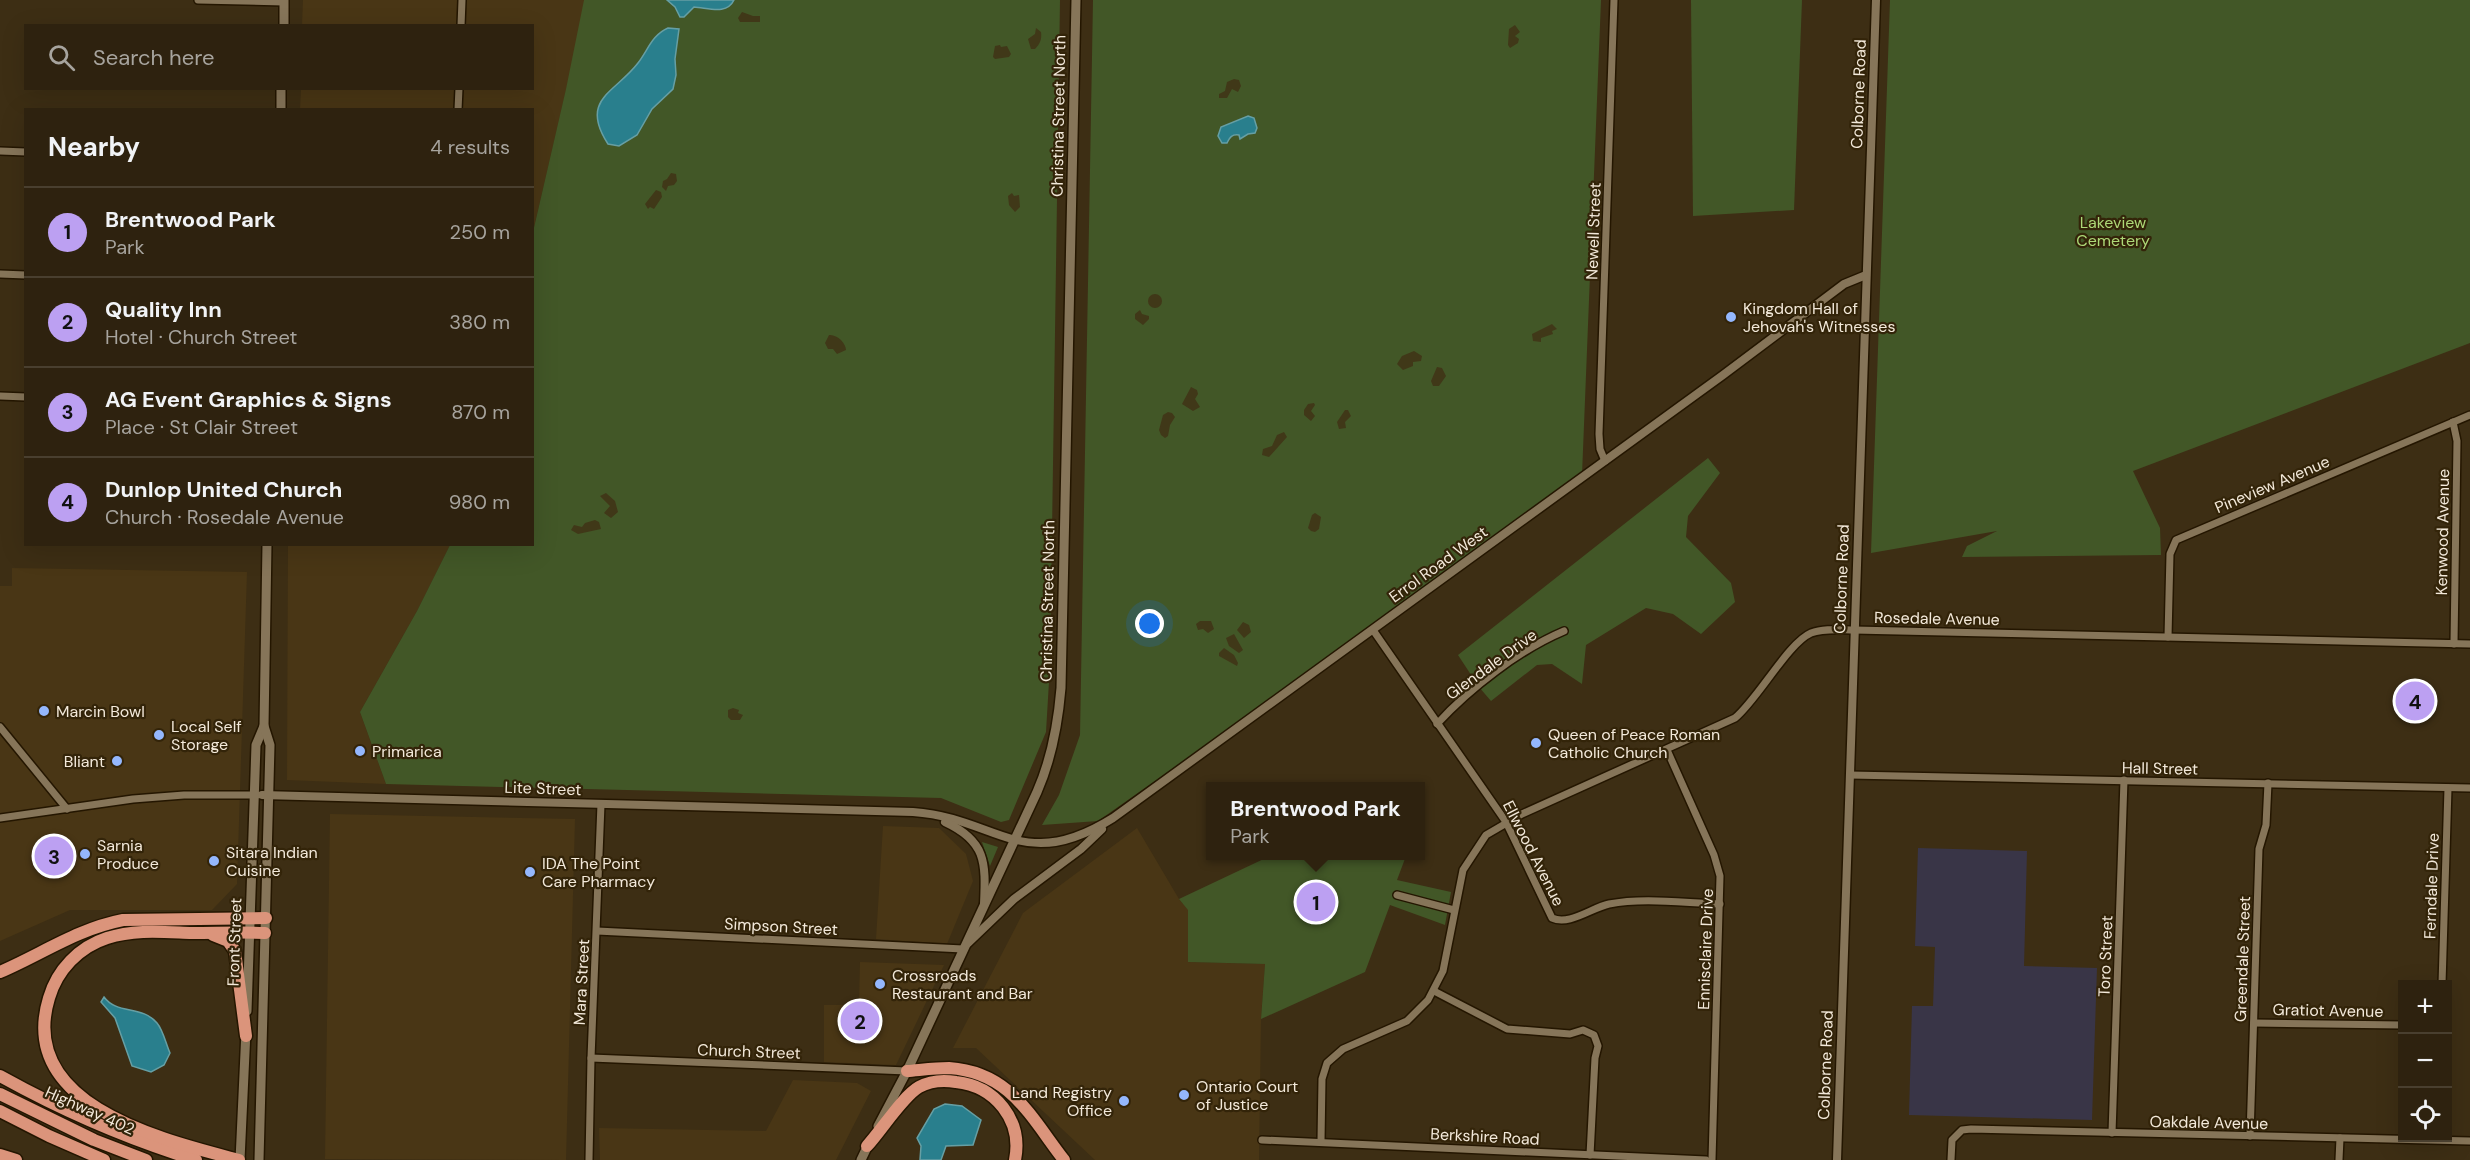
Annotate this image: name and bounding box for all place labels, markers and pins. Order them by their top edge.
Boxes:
place label: Kingdom Hall of Jehovah's Witnesses [1743,298,1895,337]
marker: Kingdom Hall of Jehovah's Witnesses [1724,310,1738,324]
pin: 4 [2396,678,2434,724]
place label: Marcin Bowl [56,701,145,722]
marker: Marcin Bowl [37,704,51,718]
place label: Local Self Storage [171,716,242,755]
place label: Queen of Peace Roman Catholic Church [1548,724,1720,763]
marker: Local Self Storage [152,728,166,742]
marker: Queen of Peace Roman Catholic Church [1529,736,1543,750]
place label: Primarica [372,741,442,762]
marker: Primarica [353,744,367,758]
place label: Bliant [64,751,105,772]
marker: Bliant [110,754,124,768]
pin: 3 [34,834,74,878]
place label: Sarnia Produce [97,835,159,874]
place label: Sitara Indian Cuisine [226,842,318,881]
marker: Sarnia Produce [78,847,92,861]
place label: IDA The Point Care Pharmacy [542,853,655,892]
marker: Sitara Indian Cuisine [207,854,221,868]
marker: IDA The Point Care Pharmacy [523,865,537,879]
pin: 1 [1296,880,1336,924]
place label: Crossroads Restaurant and Bar [892,965,1033,1004]
marker: Crossroads Restaurant and Bar [873,977,887,991]
pin: 2 [840,998,880,1044]
place label: Ontario Court of Justice [1196,1076,1298,1115]
place label: Land Registry Office [1012,1082,1112,1121]
marker: Ontario Court of Justice [1177,1088,1191,1102]
marker: Land Registry Office [1117,1094,1131,1108]

